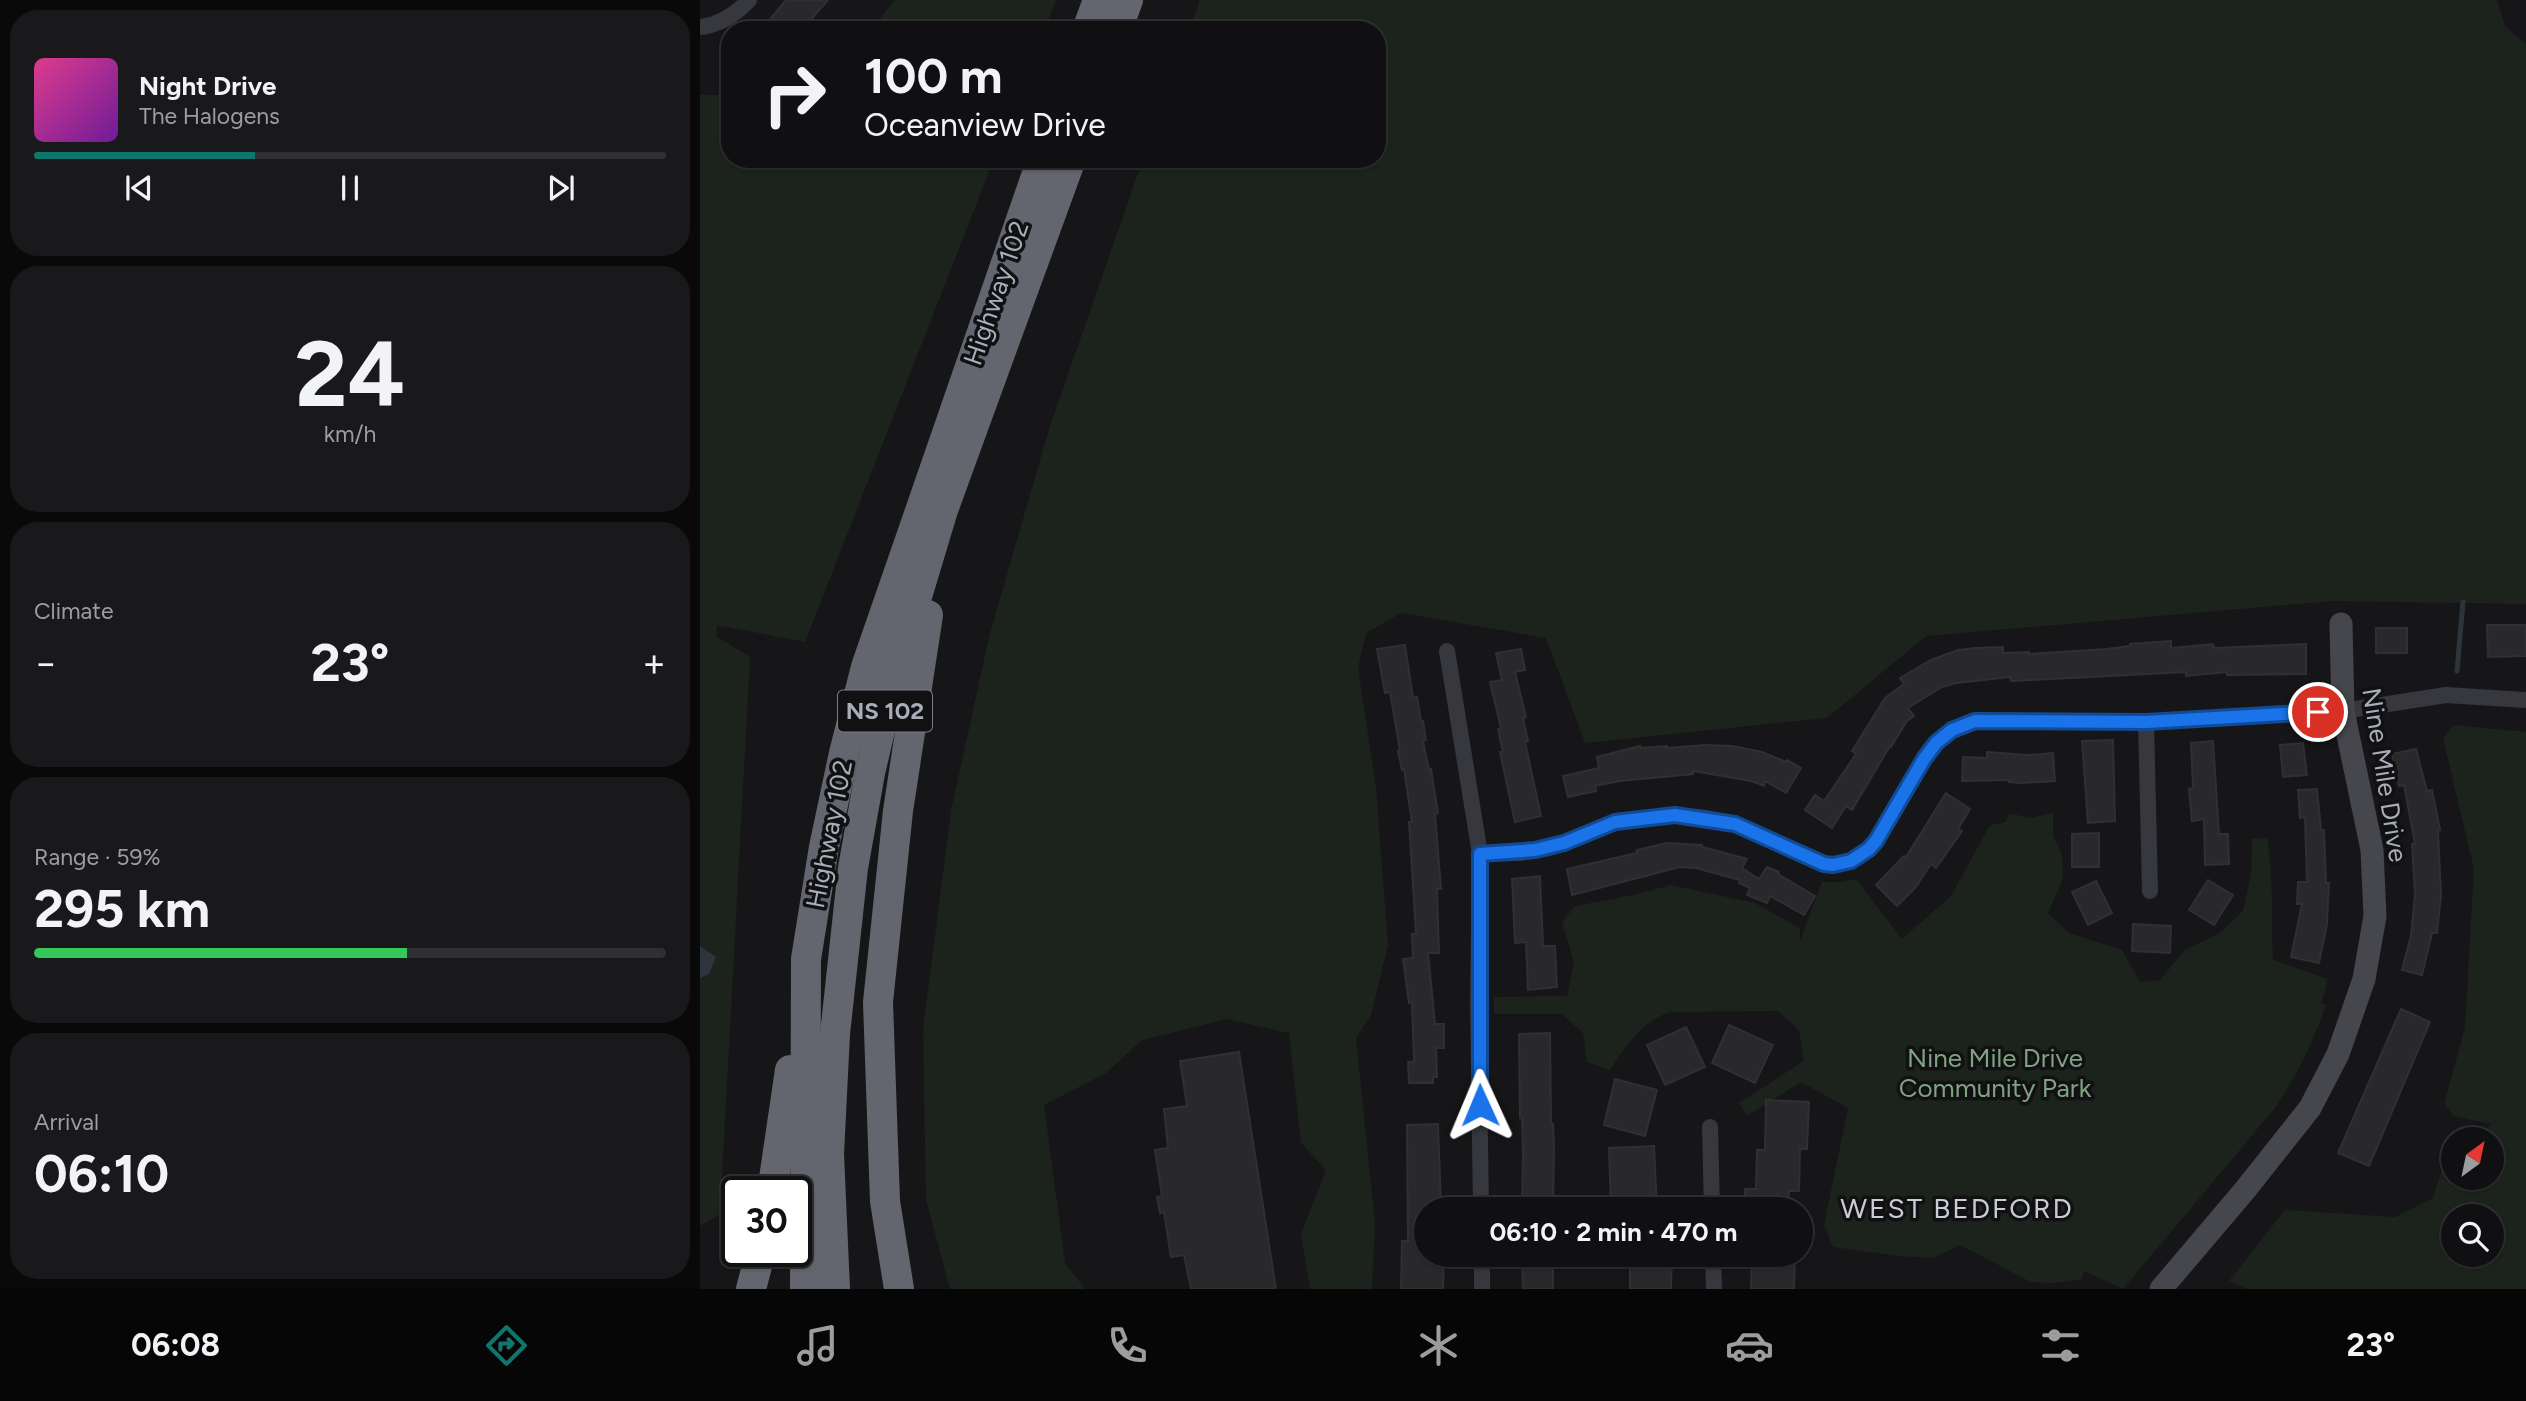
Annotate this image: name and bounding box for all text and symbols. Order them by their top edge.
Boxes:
text: 100 m [864,46,1003,105]
icon: right [749,49,840,140]
text: Night Drive [139,70,276,102]
text: The Halogens [139,102,280,130]
text: Oceanview Drive [864,106,1106,144]
icon: previous [120,169,158,207]
icon: pause [331,169,369,207]
icon: next [542,169,580,207]
street label: Highway 102 [956,217,1036,369]
text: 24 [295,320,405,429]
text: km/h [324,420,376,448]
text: Climate [34,597,113,625]
text: 23° [311,632,389,694]
text: − [34,640,58,686]
text: + [642,640,666,686]
pin [2288,682,2348,742]
street label: Nine Mile Drive [2355,686,2415,864]
road number: NS 102 [838,690,932,732]
icon: arrive [2299,693,2337,731]
street label: Highway 102 [799,757,859,911]
text: Range · 59% [34,843,161,871]
text: 295 km [34,878,210,940]
park label: Nine Mile Drive Community Park [1899,1042,2092,1104]
position arrow [1443,1068,1517,1142]
text: Arrival [34,1108,99,1136]
north arrow [2441,1127,2504,1190]
map controls [2441,1127,2504,1267]
text: 06:10 [34,1143,169,1205]
speed limit sign: 30 [721,1176,812,1267]
district label: WEST BEDFORD [1840,1191,2074,1225]
button: search [2441,1204,2504,1267]
text: 06:10 · 2 min · 470 m [1490,1216,1737,1248]
icon: directions [482,1321,531,1370]
icon: music [793,1321,842,1370]
icon: phone [1103,1321,1152,1370]
icon: climate [1414,1321,1463,1370]
icon: car [1725,1321,1774,1370]
icon: filters [2036,1321,2085,1370]
text: 06:08 [131,1326,220,1364]
text: 23° [2347,1326,2395,1364]

